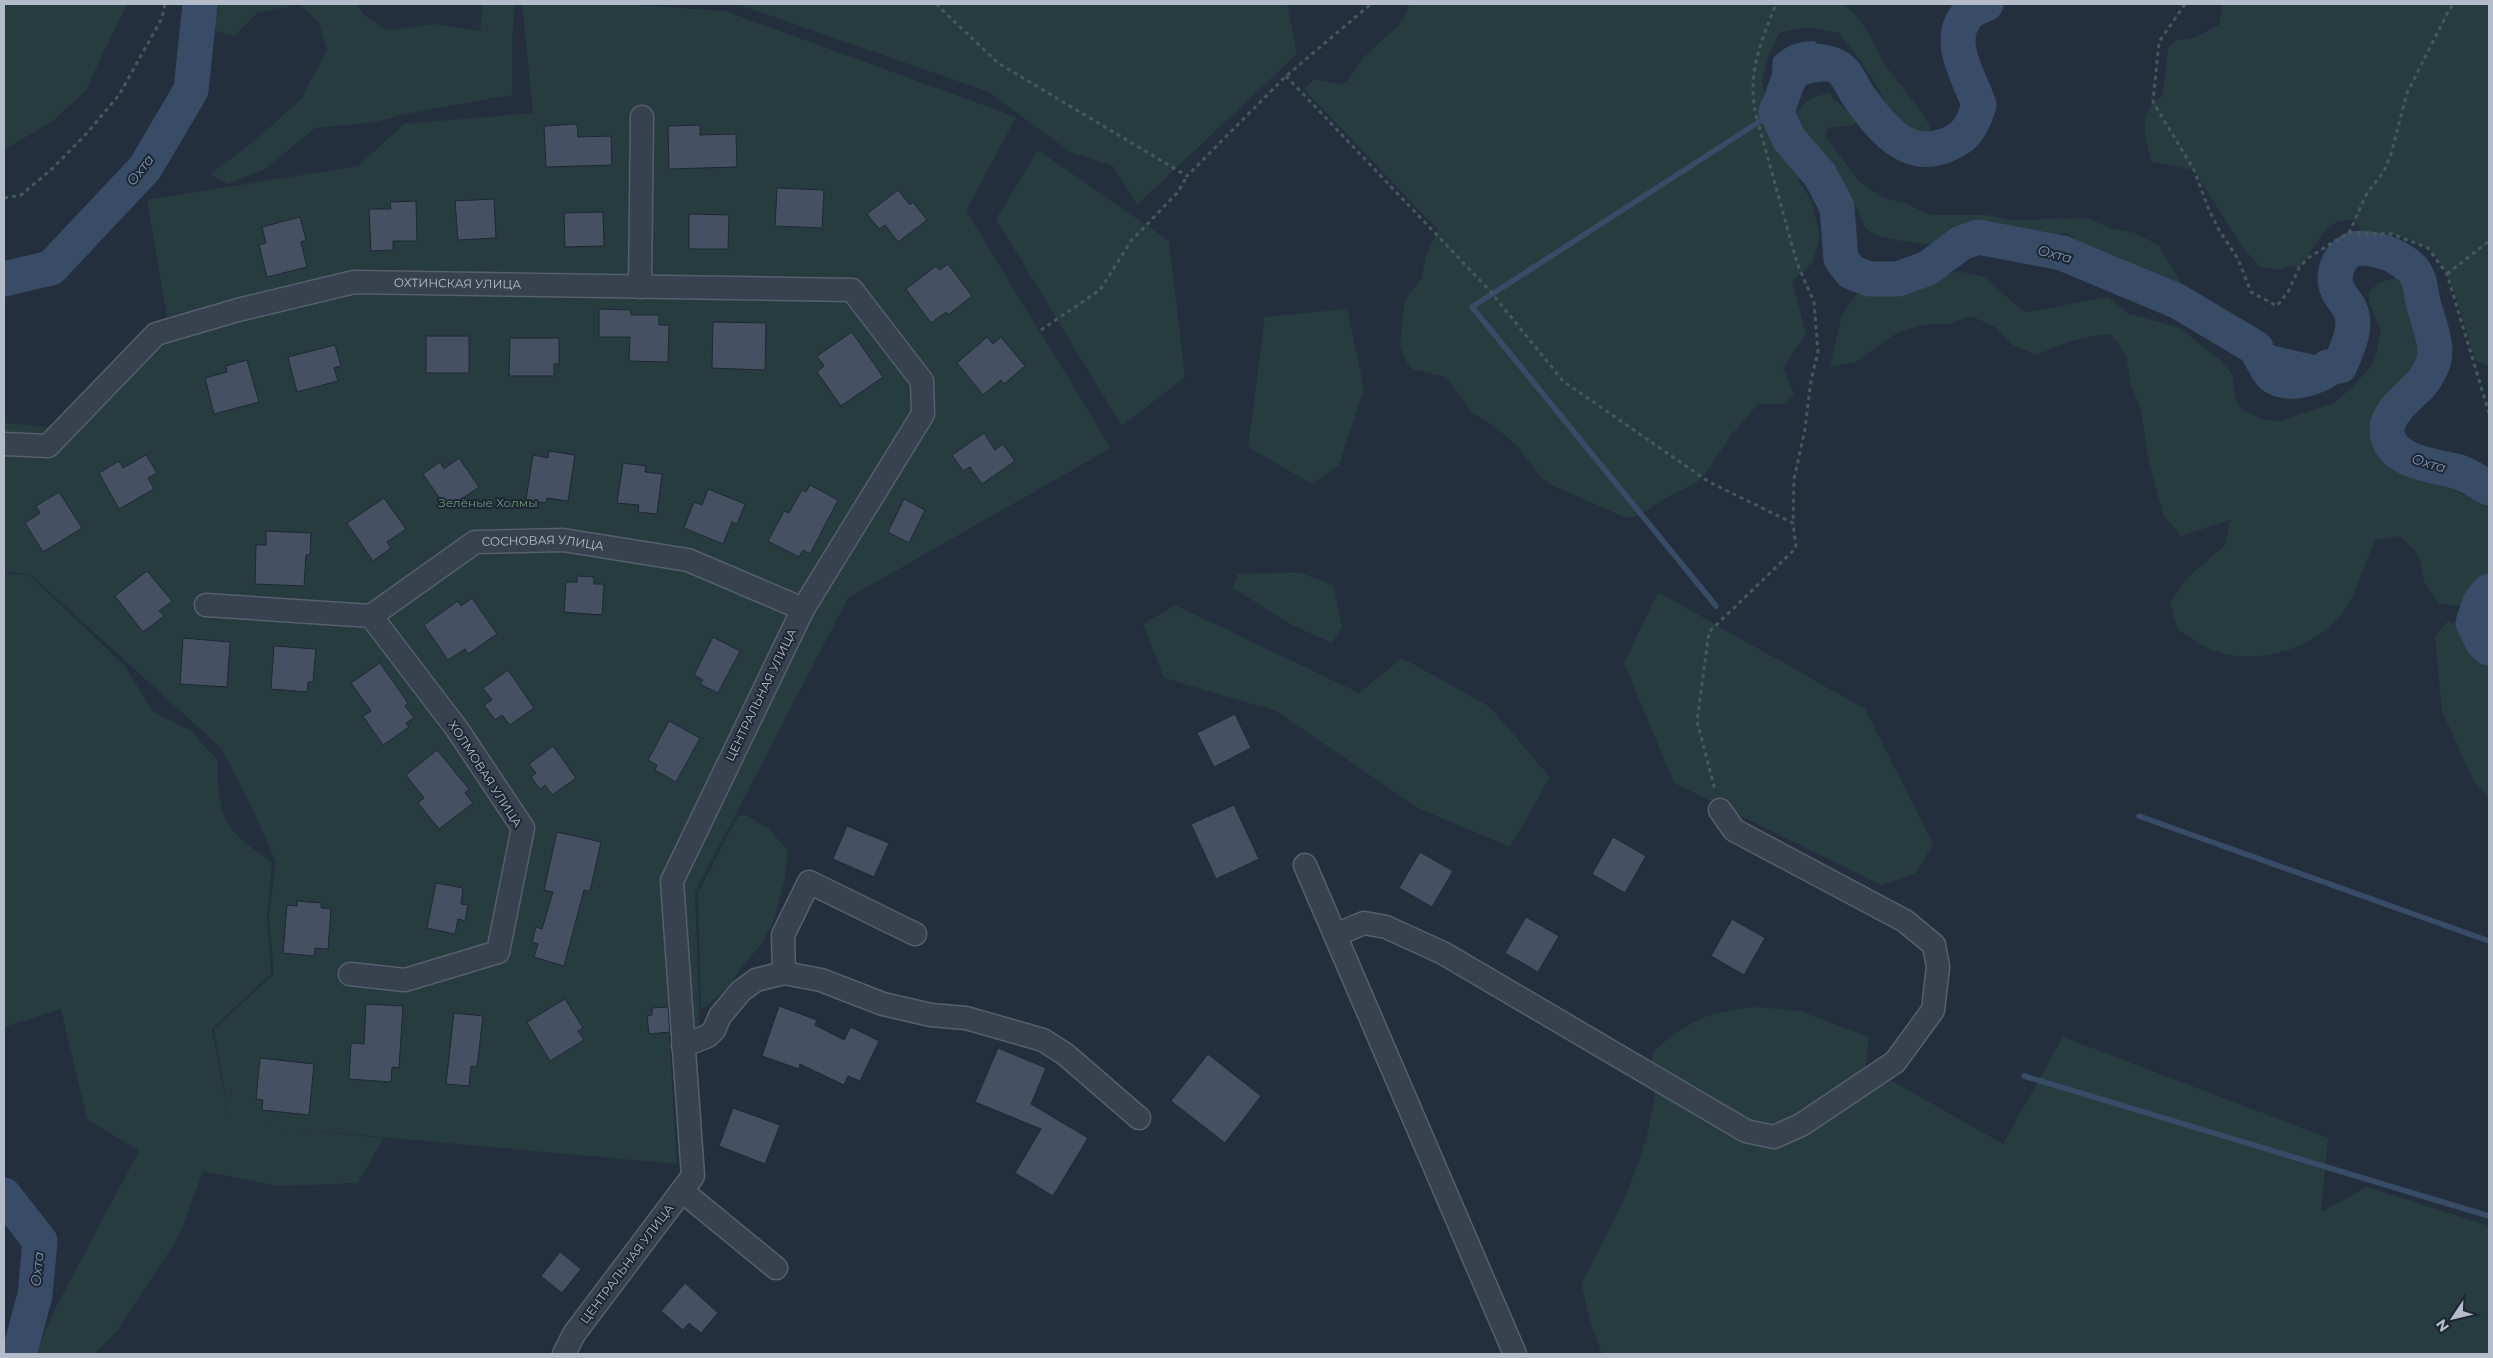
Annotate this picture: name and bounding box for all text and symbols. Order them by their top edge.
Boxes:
water label: Охта [122,151,158,189]
water label: Охта [2036,241,2074,267]
street label: ОХТИНСКАЯ УЛИЦА [394,275,521,292]
water label: Охта [2410,449,2448,477]
park label: Зелёные Холмы [438,495,538,510]
street label: СОСНОВАЯ УЛИЦА [482,532,605,553]
street label: ЦЕНТРАЛЬНАЯ УЛИЦА [722,626,799,764]
street label: ХОЛМОВАЯ УЛИЦА [445,718,526,830]
street label: ЦЕНТРАЛЬНАЯ УЛИЦА [577,1201,677,1326]
water label: Охта [26,1251,48,1287]
north arrow [2428,1293,2478,1343]
text: N [2432,1316,2453,1335]

